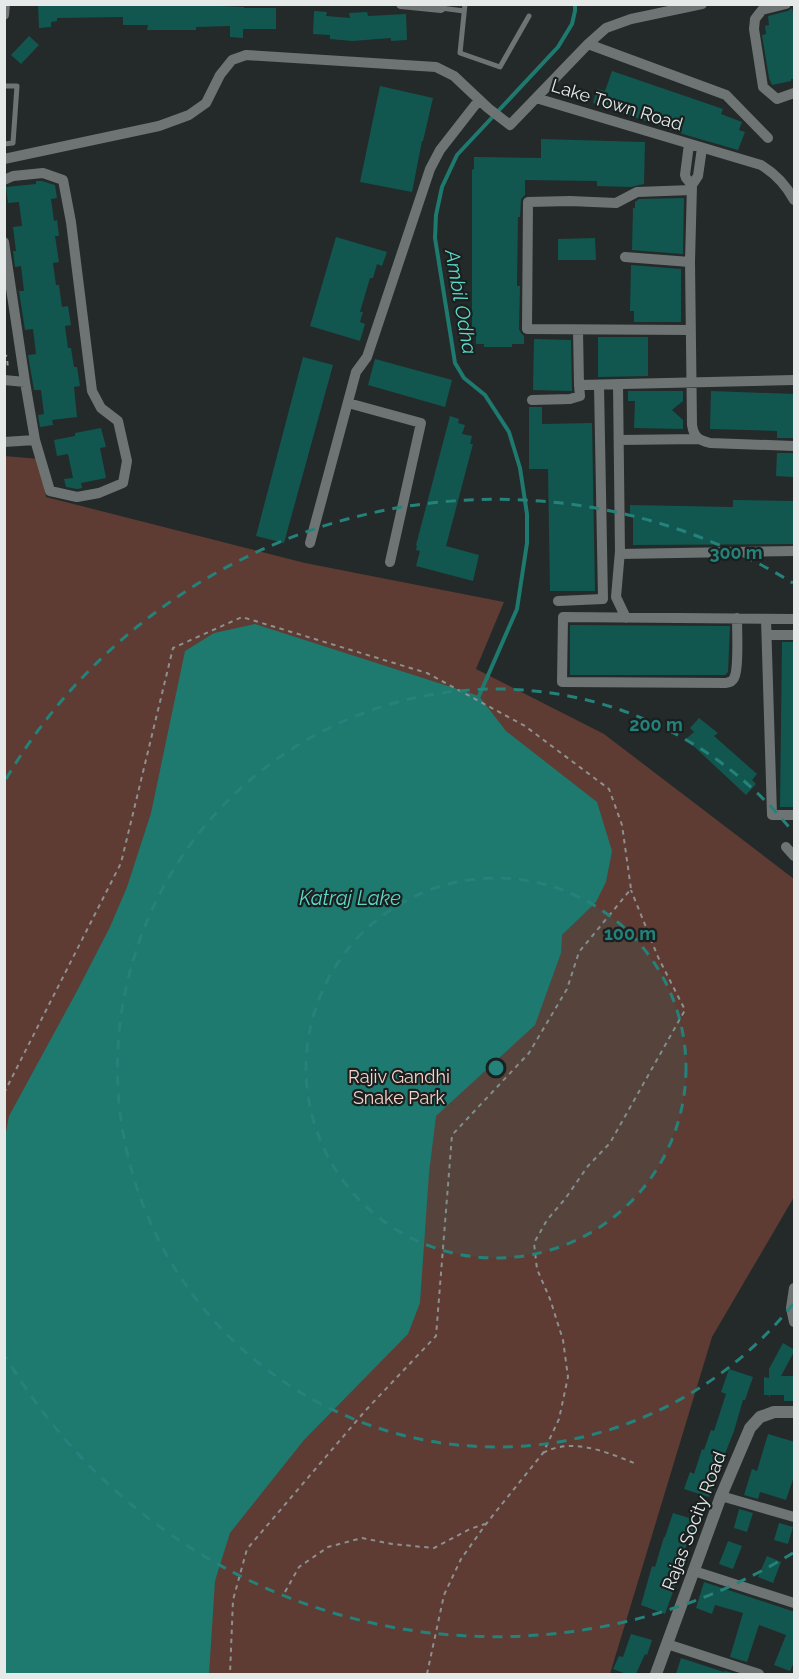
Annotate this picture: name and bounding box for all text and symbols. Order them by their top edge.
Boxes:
street label: Lake Town Road [549,75,685,134]
water label: Ambil Odha [440,247,482,356]
text: 300 m [709,542,763,563]
text: 200 m [629,714,683,735]
water label: Katraj Lake [299,886,401,910]
text: 100 m [604,923,656,944]
centre of rings [486,1058,506,1078]
park label: Rajiv Gandhi Snake Park [348,1066,450,1108]
street label: Rajas Socity Road [657,1448,730,1593]

